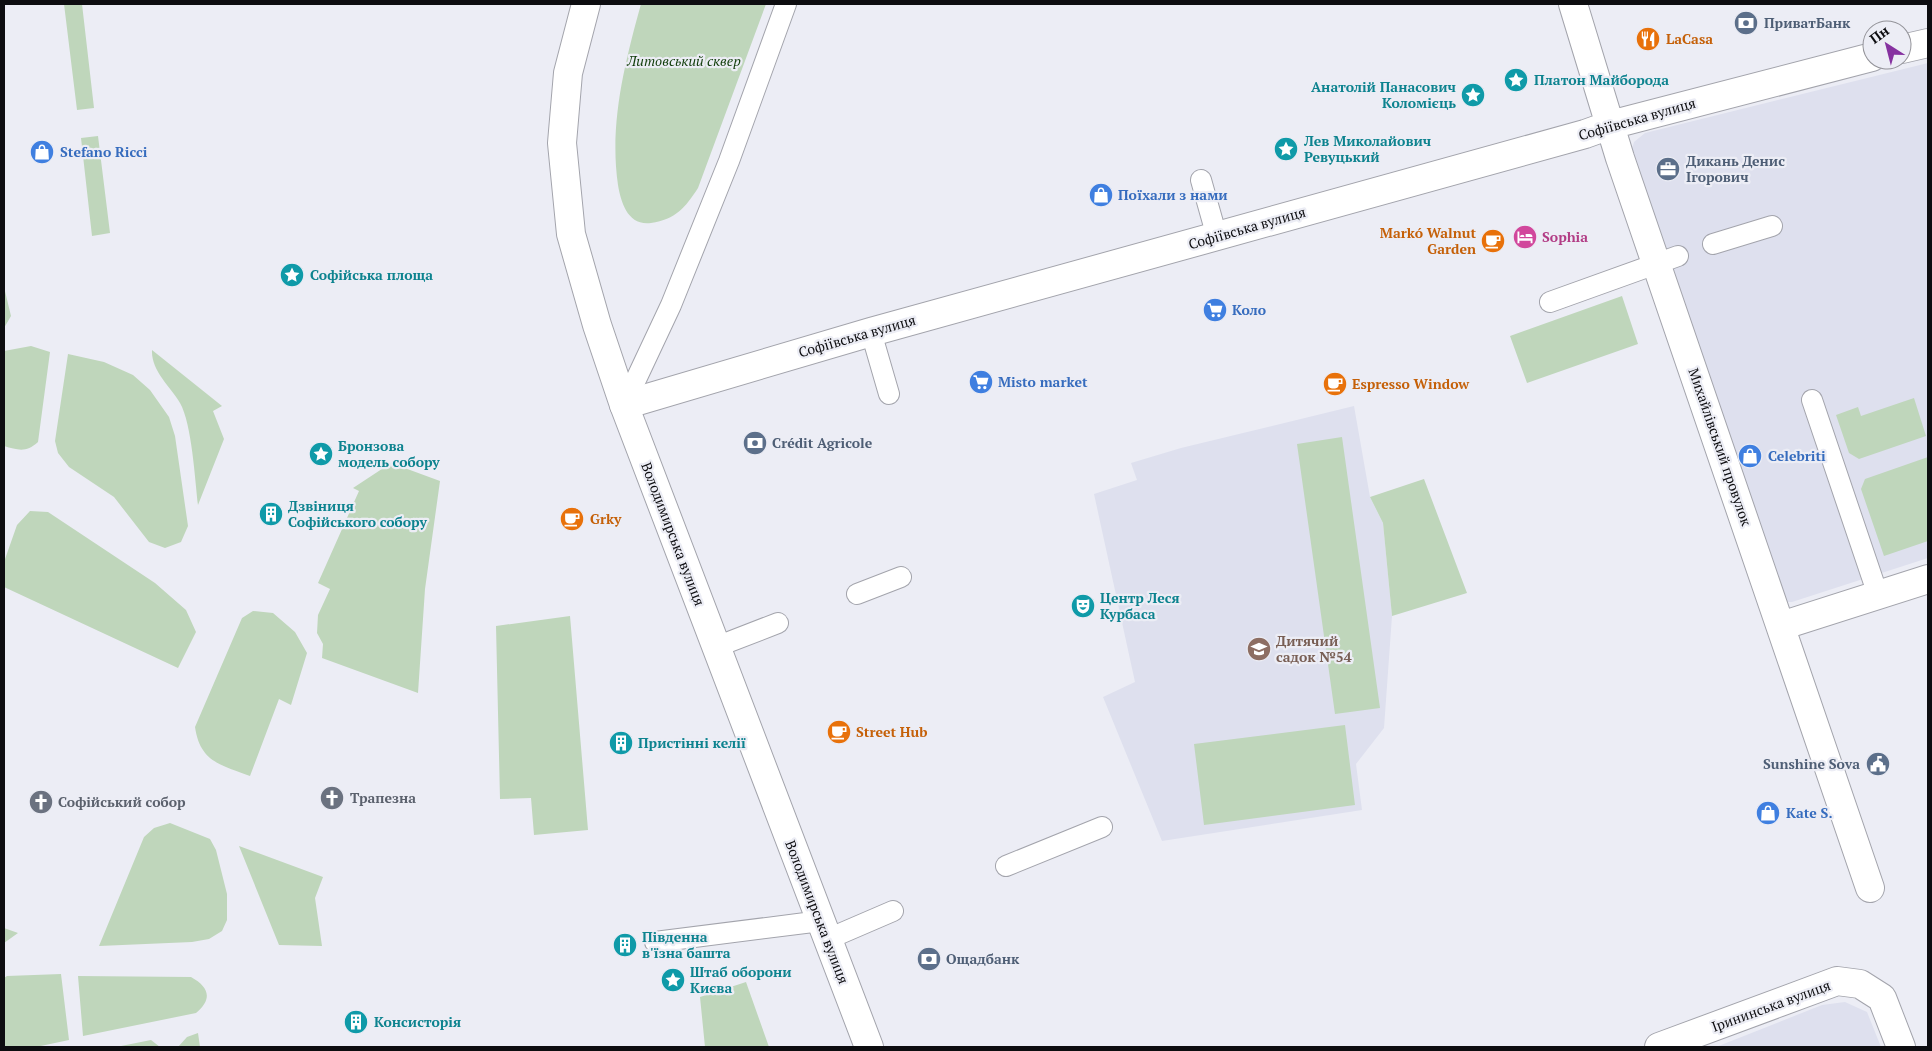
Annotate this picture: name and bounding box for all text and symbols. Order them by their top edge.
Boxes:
bank icon: ПриватБанк [1733,10,1759,36]
place label: ПриватБанк [1764,13,1851,32]
north arrow [1862,20,1912,70]
text: Пн [1865,21,1893,48]
restaurant icon: LaCasa [1635,26,1661,52]
place label: LaCasa [1666,29,1713,48]
park label: Литовський сквер [626,51,741,70]
place icon: Платон Майборода [1503,67,1529,93]
place label: Платон Майборода [1534,70,1669,89]
place label: Анатолій Панасович Коломієць [1311,77,1457,112]
place icon: Анатолій Панасович Коломієць [1460,82,1486,108]
street label: Софіївська вулиця [1576,93,1698,144]
place label: Лев Миколайович Ревуцький [1303,131,1432,166]
place icon: Лев Миколайович Ревуцький [1273,136,1299,162]
shop icon: Stefano Ricci [29,139,55,165]
place label: Stefano Ricci [60,142,148,161]
place label: Дикань Денис Ігорович [1686,151,1785,186]
office icon: Дикань Денис Ігорович [1655,156,1681,182]
shop icon: Поїхали з нами [1088,182,1114,208]
place label: Поїхали з нами [1118,185,1228,204]
street label: Софіївська вулиця [1186,202,1308,253]
place label: Markó Walnut Garden [1380,223,1476,258]
hotel icon: Sophia [1512,224,1538,250]
place label: Sophia [1542,227,1588,246]
cafe icon: Markó Walnut Garden [1480,228,1506,254]
place icon: Софійська площа [279,262,305,288]
place label: Софійська площа [310,265,433,284]
supermarket icon: Коло [1202,297,1228,323]
place label: Коло [1232,300,1266,319]
street label: Софіївська вулиця [796,310,918,361]
street label: Михайлівський провулок [1684,365,1757,529]
supermarket icon: Misto market [968,369,994,395]
cafe icon: Espresso Window [1322,371,1348,397]
place label: Misto market [998,372,1088,391]
place label: Espresso Window [1352,374,1470,393]
bank icon: Crédit Agricole [742,430,768,456]
place label: Crédit Agricole [772,433,873,452]
place label: Бронзова модель собору [338,436,440,471]
place icon: Бронзова модель собору [308,441,334,467]
shop icon: Celebriti [1737,443,1763,469]
place label: Celebriti [1768,446,1826,465]
street label: Володимирська вулиця [637,459,710,608]
place label: Дзвіниця Софійського собору [288,496,427,531]
building icon: Дзвіниця Софійського собору [258,501,284,527]
cafe icon: Grky [559,506,585,532]
place label: Grky [590,509,622,528]
place label: Центр Леся Курбаса [1100,588,1180,623]
theatre icon: Центр Леся Курбаса [1070,593,1096,619]
place label: Дитячий садок №54 [1276,631,1352,666]
school or university icon: Дитячий садок №54 [1246,636,1272,662]
cafe icon: Street Hub [826,719,852,745]
place label: Street Hub [856,722,928,741]
building icon: Пристінні келії [608,730,634,756]
place label: Пристінні келії [638,733,746,752]
public building icon: Sunshine Sova [1865,751,1891,777]
place label: Sunshine Sova [1763,754,1860,773]
church icon: Трапезна [319,785,345,811]
place label: Трапезна [350,788,416,807]
church icon: Софійський собор [28,789,54,815]
place label: Софійський собор [58,792,186,811]
shop icon: Kate S. [1755,800,1781,826]
place label: Kate S. [1786,803,1833,822]
street label: Володимирська вулиця [781,837,854,986]
place label: Південна в'їзна башта [642,927,731,962]
building icon: Південна в'їзна башта [612,932,638,958]
bank icon: Ощадбанк [916,946,942,972]
place label: Ощадбанк [946,949,1020,968]
place label: Штаб оборони Києва [690,962,792,997]
place icon: Штаб оборони Києва [660,967,686,993]
street label: Ірининська вулиця [1709,975,1833,1036]
building icon: Консисторія [343,1009,369,1035]
place label: Консисторія [374,1012,461,1031]

